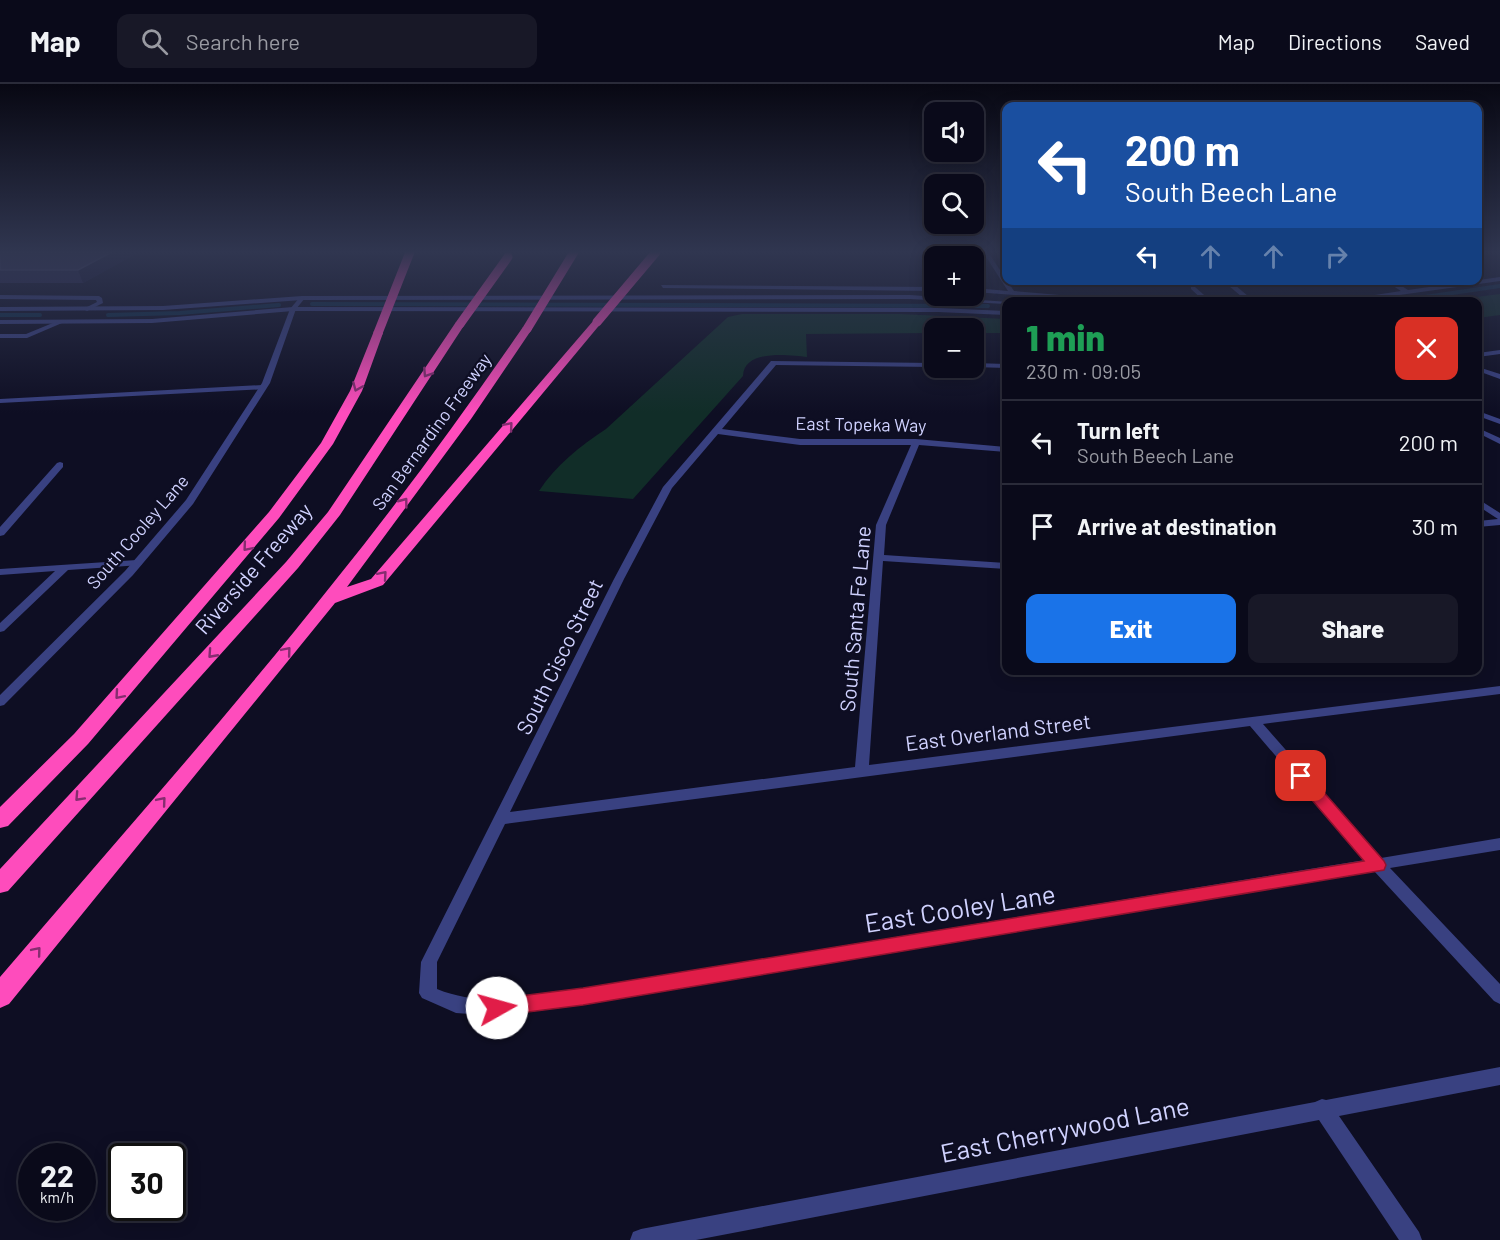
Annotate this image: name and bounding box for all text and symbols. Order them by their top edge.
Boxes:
search box [117,14,537,68]
text: Map [30,24,81,58]
icon: search [138,25,171,58]
text: Search here [186,28,300,54]
text: Map [1218,29,1255,54]
text: Directions [1288,29,1382,54]
text: Saved [1415,29,1470,54]
map controls [924,102,984,378]
button: sound [924,102,984,162]
text: 200 m [1125,124,1240,174]
icon: left [1026,126,1104,204]
button: search [924,174,984,234]
text: South Beech Lane [1125,175,1337,207]
icon: left [1131,240,1164,273]
icon: ahead [1194,240,1227,273]
icon: ahead [1257,240,1290,273]
icon: right [1320,240,1353,273]
button: + [924,246,984,306]
text: 1 min [1026,315,1105,358]
button: close [1395,317,1458,380]
button: − [924,318,984,378]
street label: San Bernardino Freeway [367,349,496,514]
text: 230 m · 09:05 [1026,359,1141,383]
one-way arrow [424,366,435,377]
one-way arrow [352,381,364,392]
street label: East Topeka Way [795,412,927,436]
text: Turn left [1077,417,1160,443]
one-way arrow [502,422,513,433]
icon: left [1026,426,1059,459]
text: 200 m [1399,429,1458,455]
text: South Beech Lane [1077,443,1234,467]
street label: South Cooley Lane [82,470,193,593]
street label: Riverside Freeway [189,497,317,639]
one-way arrow [397,497,408,508]
icon: arrive [1026,510,1059,543]
text: Arrive at destination [1077,513,1276,539]
text: 30 m [1412,513,1458,539]
street label: South Santa Fe Lane [834,525,875,713]
one-way arrow [243,540,254,551]
one-way arrow [376,571,387,581]
street label: South Cisco Street [510,574,607,738]
button: Exit [1026,594,1236,663]
button: Share [1248,594,1458,663]
one-way arrow [208,647,219,658]
one-way arrow [280,647,291,658]
one-way arrow [115,688,126,699]
street label: East Overland Street [904,708,1092,755]
pin [1275,750,1326,801]
icon: arrive [1284,759,1317,792]
one-way arrow [76,790,87,801]
one-way arrow [155,797,166,808]
street label: East Cooley Lane [862,877,1057,938]
one-way arrow [30,947,41,958]
position arrow [465,976,529,1040]
street label: East Cherrywood Lane [938,1089,1192,1168]
speed limit sign: 30 [108,1143,186,1221]
text: 22 [40,1157,74,1193]
text: km/h [40,1188,74,1206]

